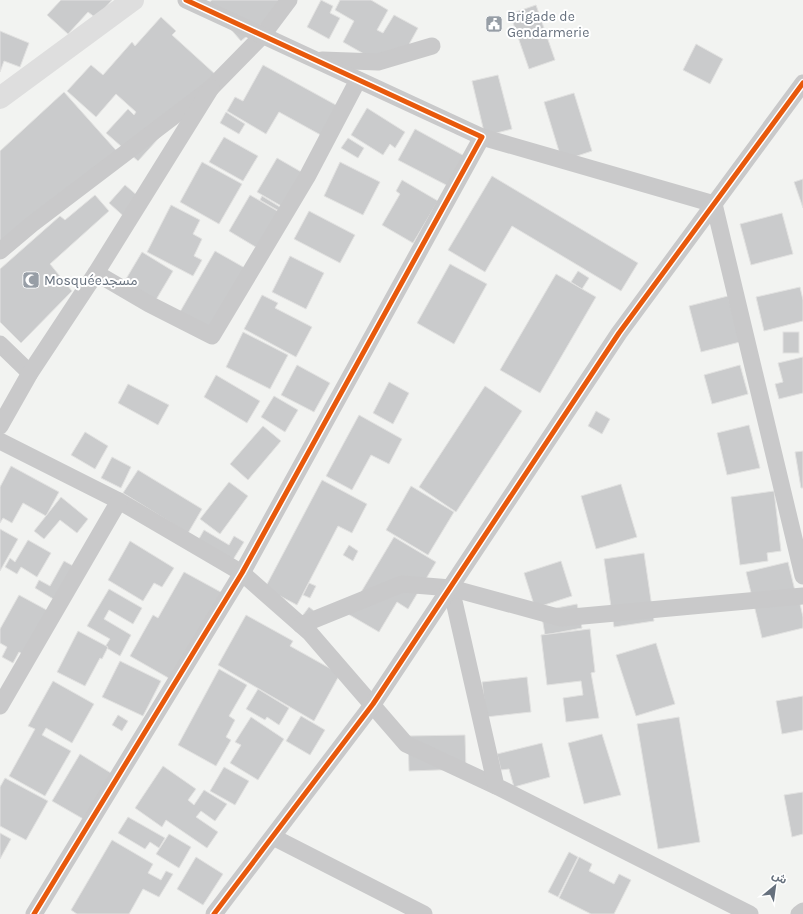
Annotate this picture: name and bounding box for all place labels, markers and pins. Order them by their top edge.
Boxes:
place label: Brigade de Gendarmerie [507,8,589,41]
public building icon: Brigade de Gendarmerie [484,14,504,34]
mosque icon: Mosquéeمسجد [21,270,41,290]
place label: Mosquéeمسجد [44,272,138,289]

